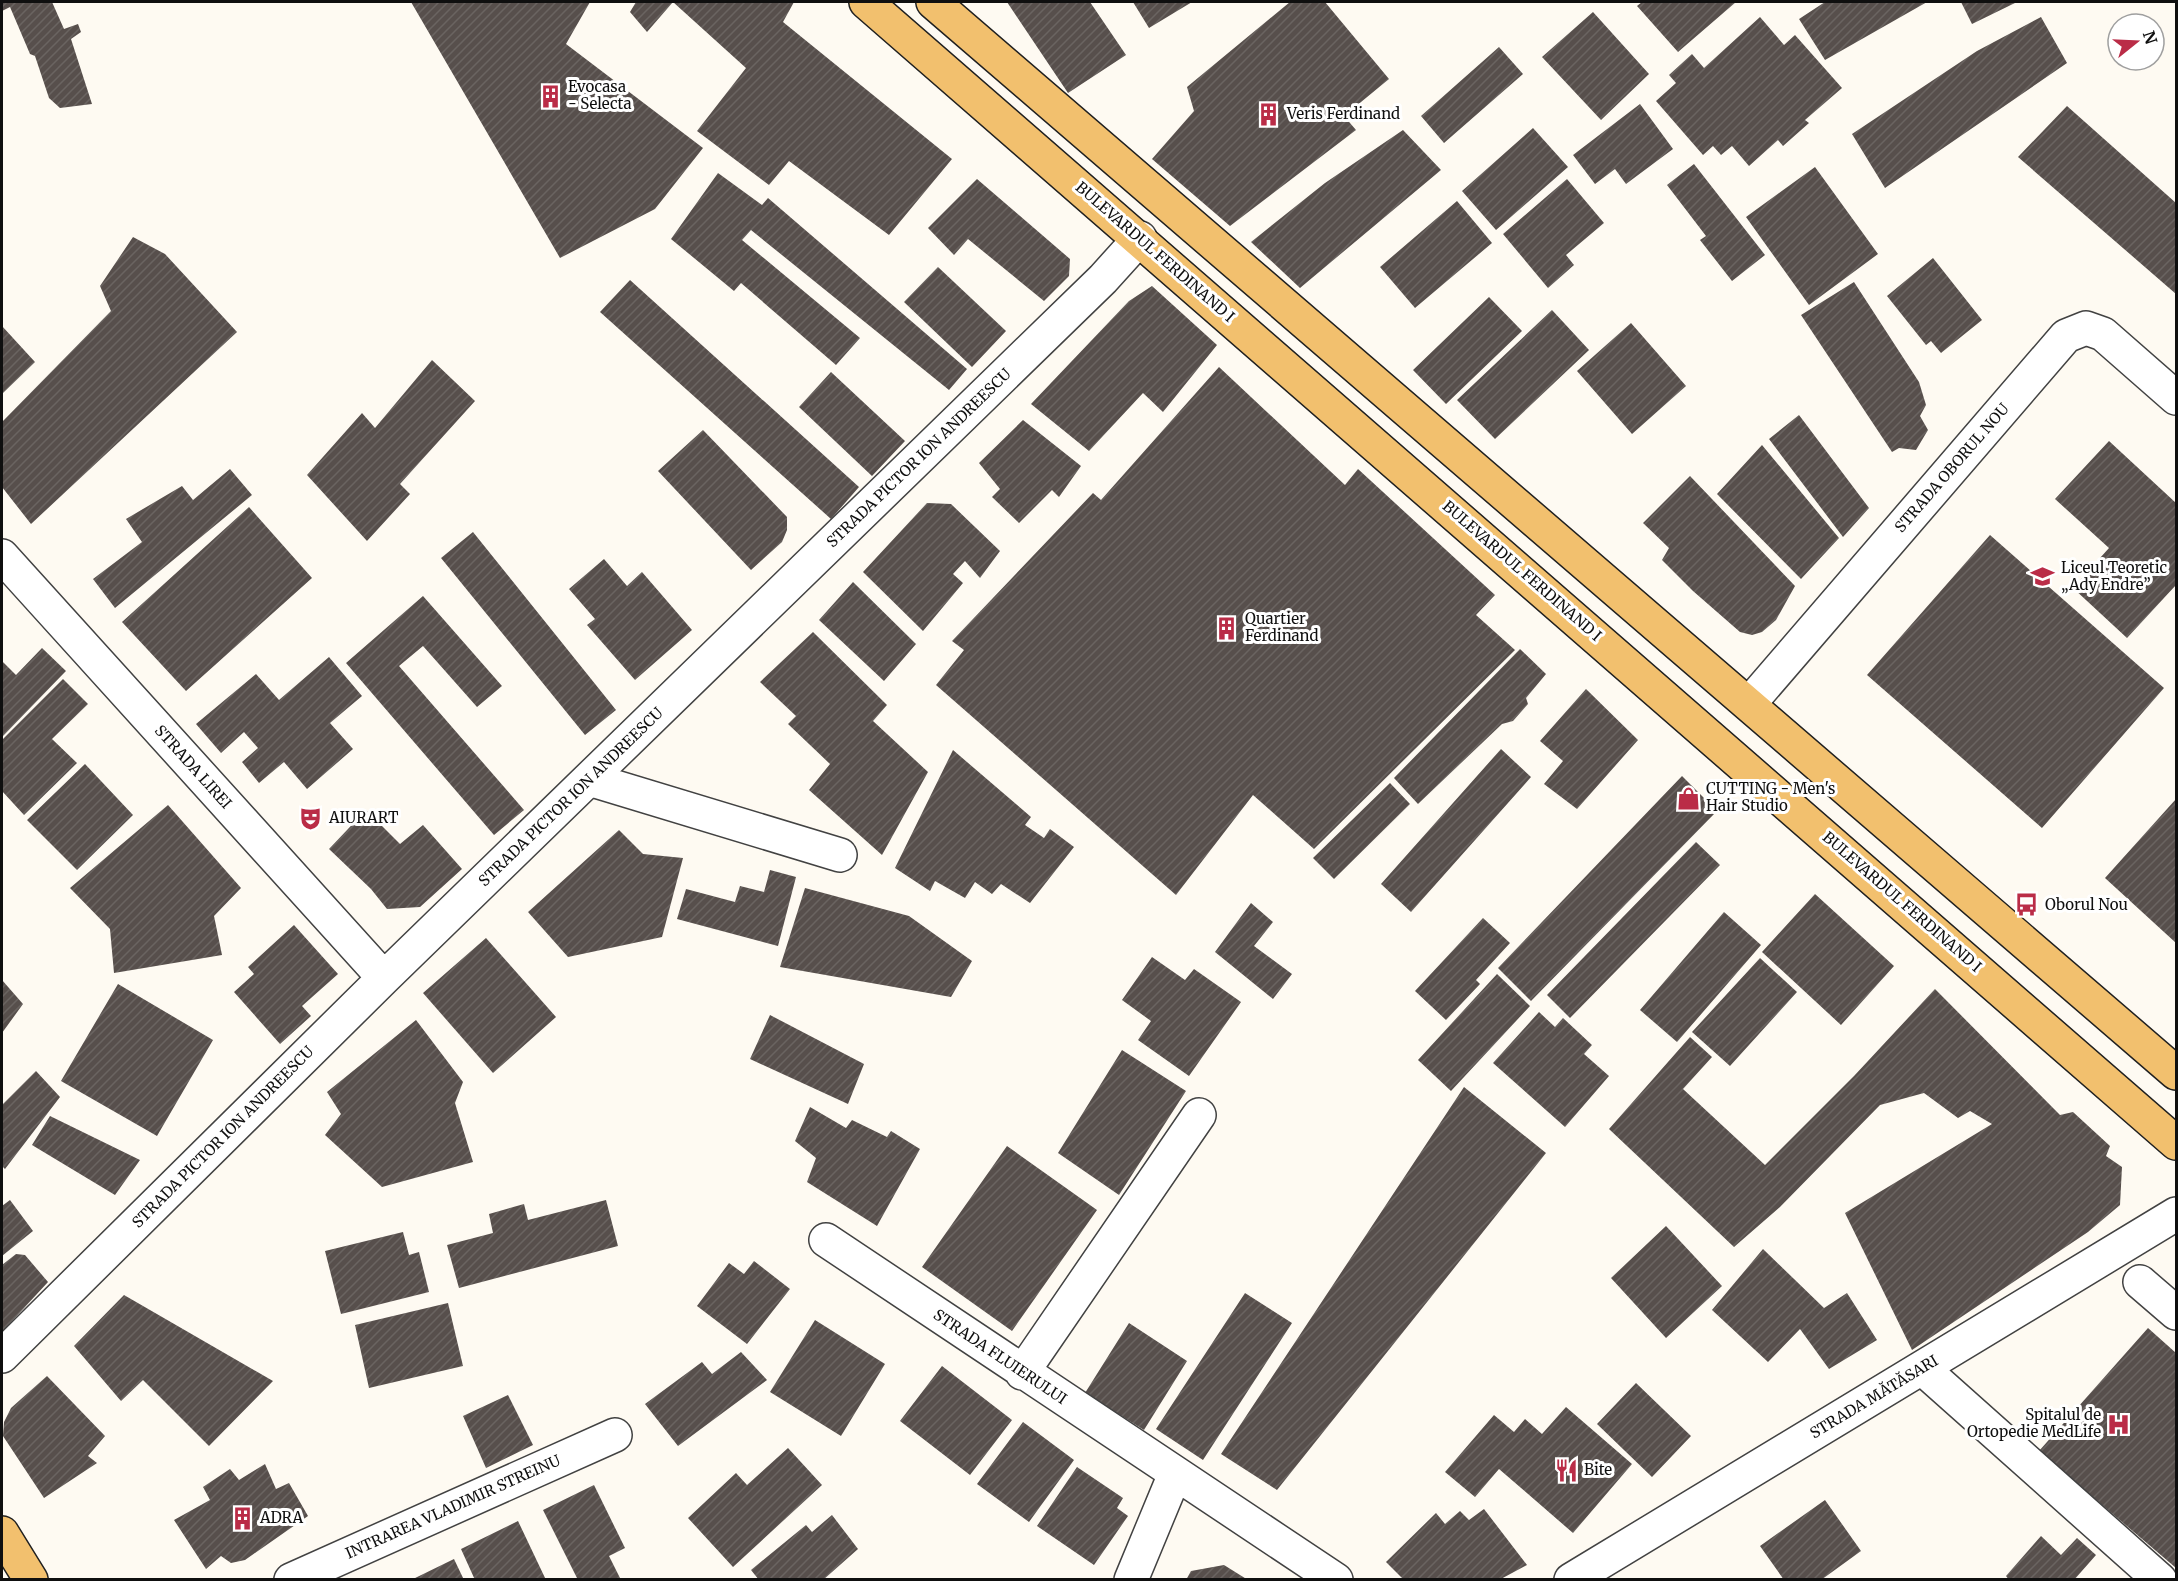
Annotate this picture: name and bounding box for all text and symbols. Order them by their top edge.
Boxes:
north arrow [2106,12,2166,72]
text: N [2139,28,2162,47]
place label: Evocasa - Selecta [568,77,632,113]
building icon: Evocasa - Selecta [537,83,563,109]
building icon: Veris Ferdinand [1256,101,1282,127]
place label: Veris Ferdinand [1286,104,1400,123]
street label: BULEVARDUL FERDINAND I [1072,177,1239,326]
street label: STRADA PICTOR ION ANDREESCU [822,364,1015,551]
street label: STRADA OBORUL NOU [1890,399,2013,536]
street label: BULEVARDUL FERDINAND I [1439,496,1606,645]
place label: Liceul Teoretic „Ady Endre” [2061,558,2168,594]
school or university icon: Liceul Teoretic „Ady Endre” [2030,564,2056,590]
place label: Quartier Ferdinand [1245,609,1319,645]
building icon: Quartier Ferdinand [1214,615,1240,641]
street label: STRADA PICTOR ION ANDREESCU [474,703,667,890]
street label: STRADA LIREI [151,721,236,812]
place label: CUTTING - Men's Hair Studio [1706,779,1835,815]
shop icon: CUTTING - Men's Hair Studio [1675,785,1701,811]
theatre icon: AIURART [298,805,324,831]
place label: AIURART [328,808,399,827]
street label: BULEVARDUL FERDINAND I [1819,827,1986,976]
bus stop icon: Oborul Nou [2014,892,2040,918]
place label: Oborul Nou [2045,895,2128,914]
street label: STRADA PICTOR ION ANDREESCU [128,1042,317,1231]
street label: STRADA FLUIERULUI [930,1305,1071,1408]
street label: STRADA MĂTĂSARI [1806,1350,1941,1442]
place label: Spitalul de Ortopedie MedLife [1967,1405,2101,1441]
hospital icon: Spitalul de Ortopedie MedLife [2106,1411,2132,1437]
street label: INTRAREA VLADIMIR STREINU [342,1450,563,1563]
restaurant icon: Bite [1553,1457,1579,1483]
place label: Bite [1584,1460,1612,1479]
building icon: ADRA [229,1505,255,1531]
place label: ADRA [259,1508,303,1527]

